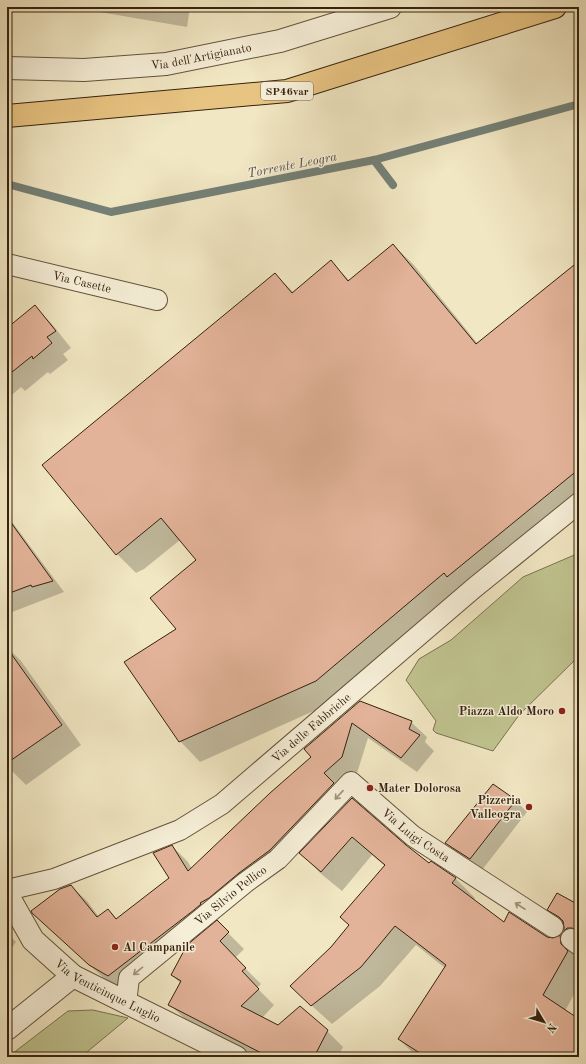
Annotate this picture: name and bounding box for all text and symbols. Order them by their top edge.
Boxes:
street label: Via dell'Artigianato [150,42,253,72]
road number: SP46var [261,82,313,100]
water label: Torrente Leogra [246,150,338,181]
street label: Via Casette [51,270,113,296]
street label: Via delle Fabbriche [270,691,354,765]
place label: Piazza Aldo Moro [459,706,554,718]
marker: Piazza Aldo Moro [557,706,567,716]
marker: Mater Dolorosa [365,783,375,793]
place label: Mater Dolorosa [378,783,461,795]
one-way arrow [334,790,343,800]
place label: Pizzeria Valleogra [470,795,521,821]
marker: Pizzeria Valleogra [524,802,534,812]
street label: Via Luigi Costa [379,807,451,865]
street label: Via Silvio Pellico [193,864,269,928]
one-way arrow [515,902,526,910]
marker: Al Campanile [110,942,120,952]
place label: Al Campanile [123,942,195,954]
street label: Via Venticinque Luglio [52,958,162,1025]
one-way arrow [133,966,144,975]
north arrow [524,1002,564,1042]
text: N [543,1021,558,1034]

